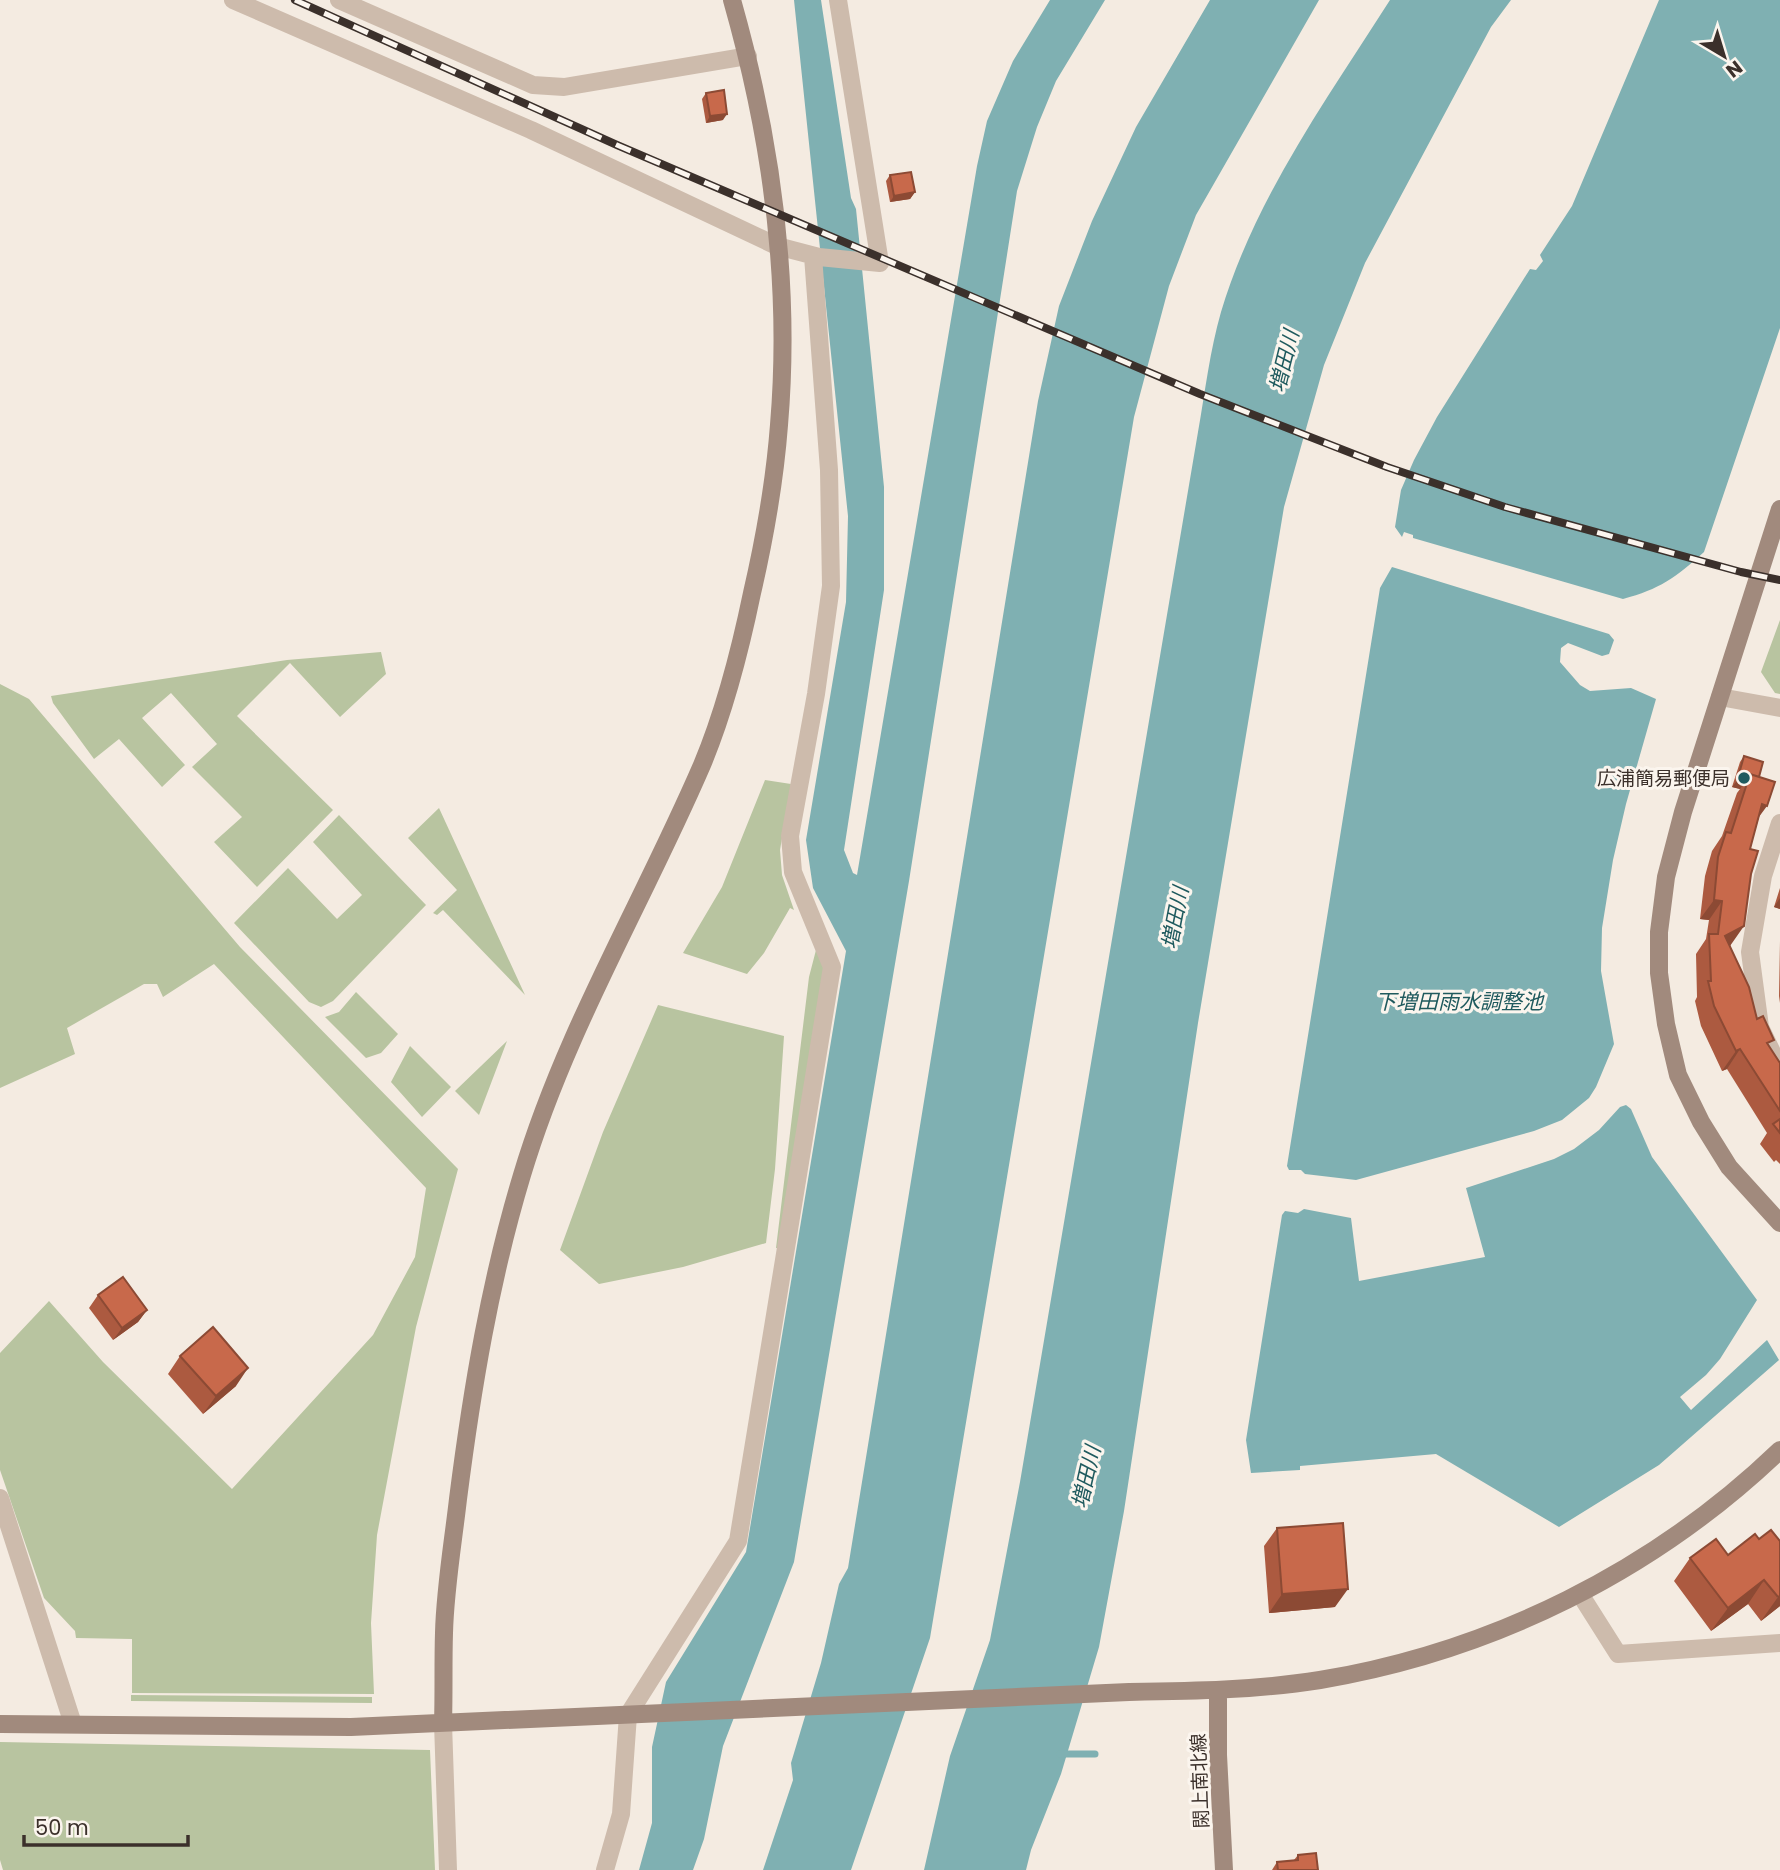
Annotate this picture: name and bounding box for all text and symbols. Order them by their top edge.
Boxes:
north arrow [1689,21,1759,91]
text: N [1720,54,1748,84]
water label: 増田川 [1262,325,1306,395]
place label: 広浦簡易郵便局 [1597,765,1730,792]
marker: 広浦簡易郵便局 [1736,770,1752,786]
water label: 増田川 [1155,882,1196,952]
water label: 下増田雨水調整池 [1375,987,1545,1016]
water label: 増田川 [1065,1441,1108,1511]
street label: 閖上南北線 [1185,1733,1215,1829]
scale bar [24,1804,189,1848]
text: 50 m [35,1813,89,1842]

